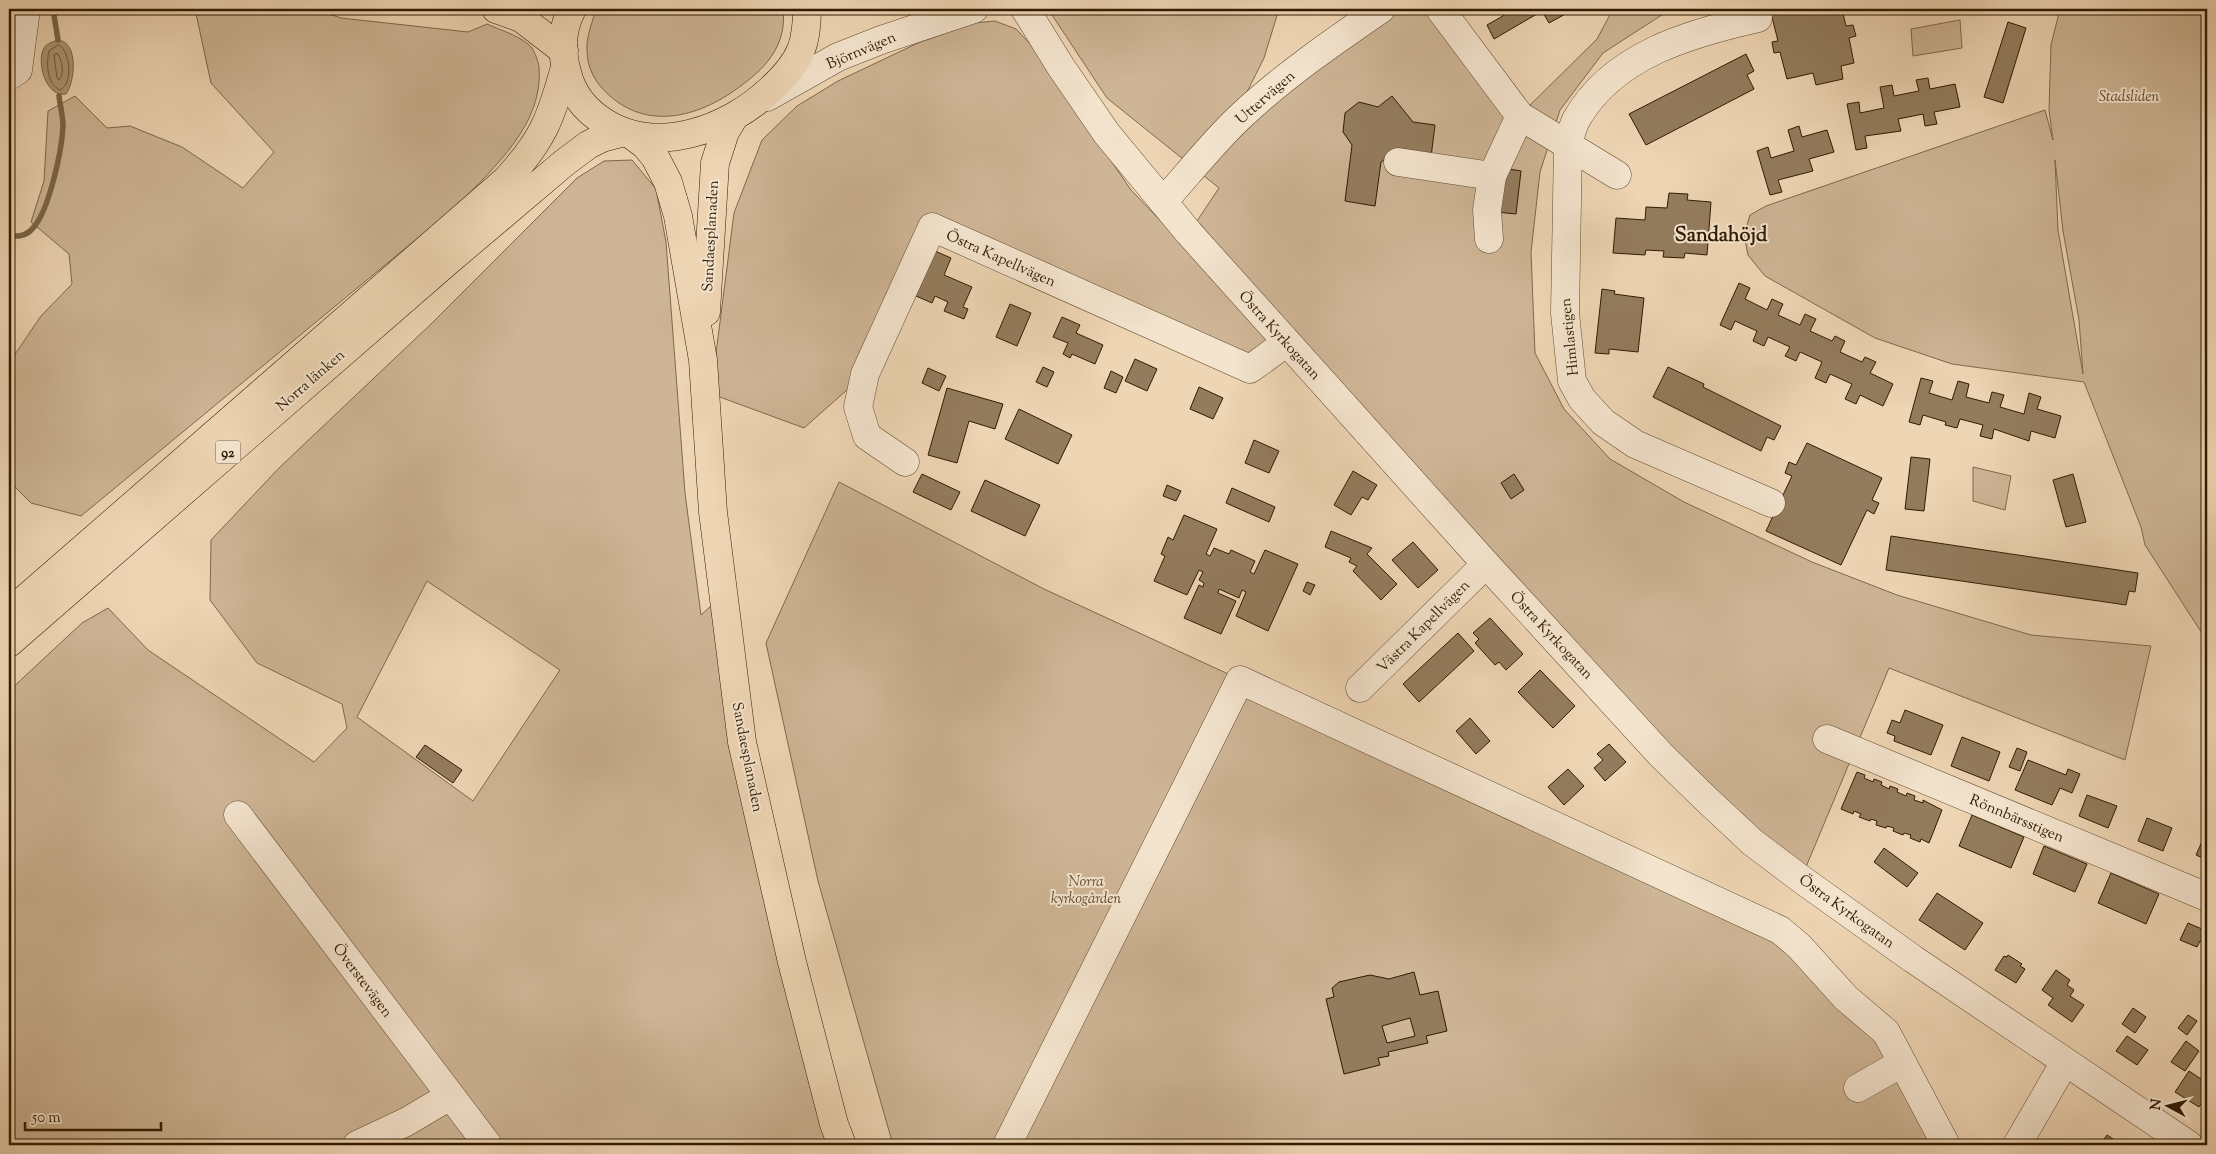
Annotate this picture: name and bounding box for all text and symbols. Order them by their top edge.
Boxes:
street label: Björnvägen [824,27,900,75]
street label: Uttervägen [1232,66,1300,130]
park label: Stadsliden [2099,87,2159,108]
street label: Sandaesplanaden [698,180,725,292]
district label: Sandahöjd [1675,222,1768,251]
street label: Östra Kapellvägen [942,225,1059,293]
street label: Östra Kyrkogatan [1233,286,1326,385]
street label: Himlastigen [1556,297,1585,377]
street label: Norra länken [272,345,350,417]
road number: 92 [216,441,240,464]
street label: Västra Kapellvägen [1373,576,1475,678]
street label: Östra Kyrkogatan [1504,587,1598,685]
street label: Sandaesplanaden [726,700,768,814]
street label: Rönnbärsstigen [1966,790,2067,849]
street label: Östra Kyrkogatan [1794,869,1899,954]
park label: Norra kyrkogården [1051,872,1121,910]
street label: Överstevägen [327,939,398,1023]
north arrow [2144,1082,2194,1132]
text: N [2146,1098,2168,1111]
scale bar [25,1099,161,1131]
text: 50 m [31,1108,61,1129]

